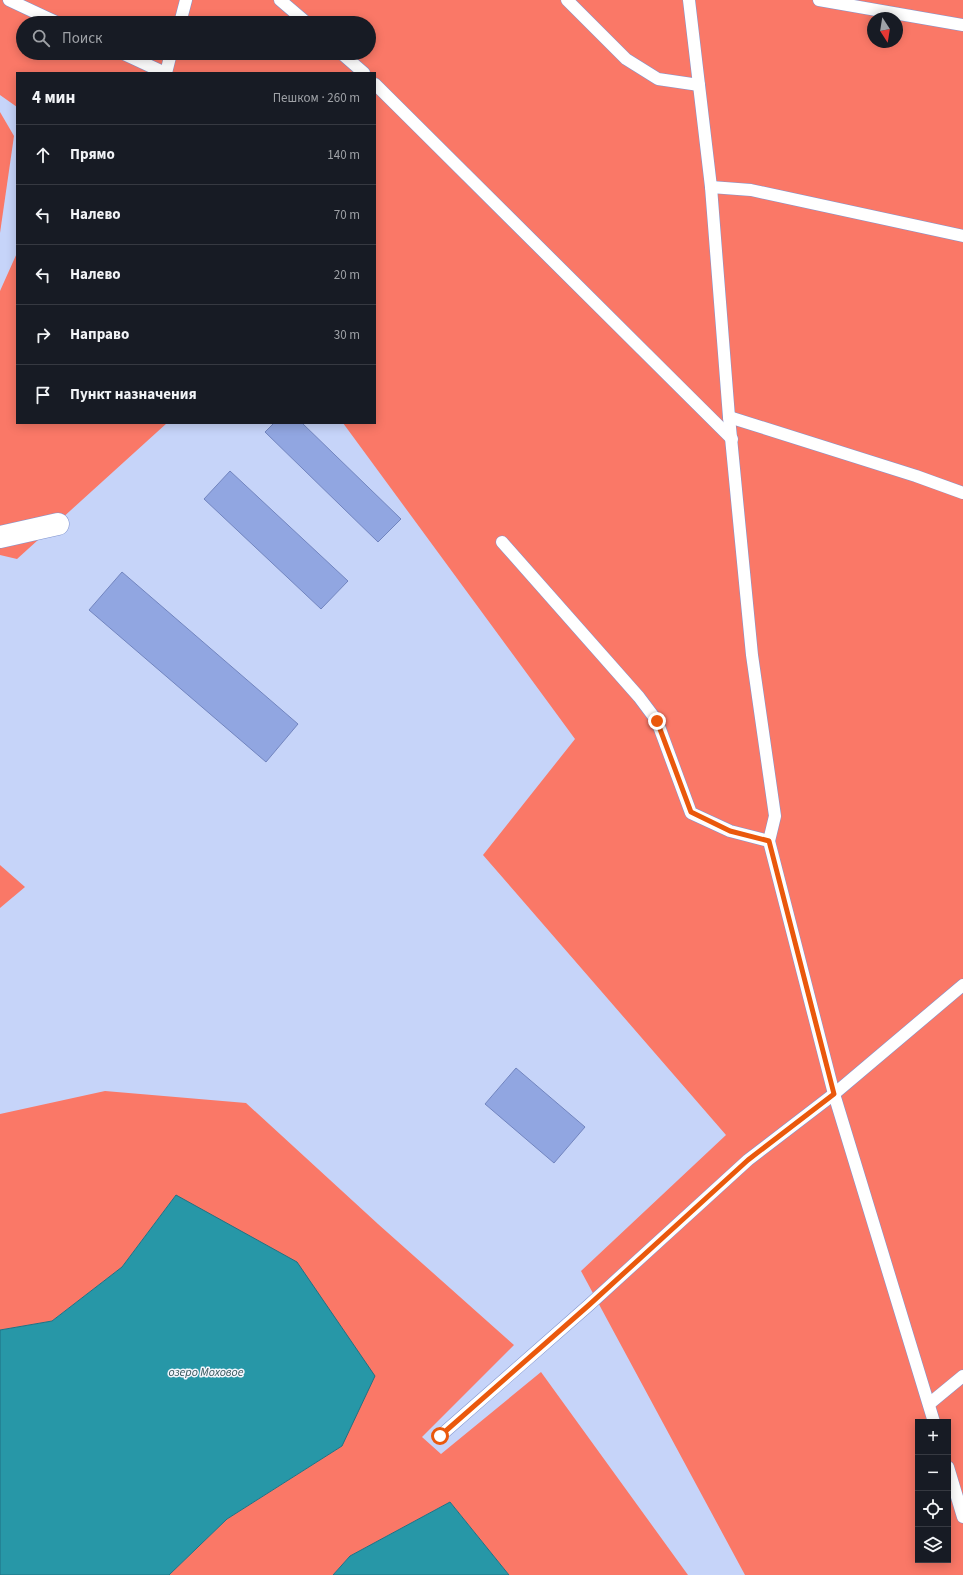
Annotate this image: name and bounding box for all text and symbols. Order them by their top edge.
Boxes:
north arrow [867,12,903,48]
search box [16,16,376,60]
icon: search [30,27,52,49]
text: Поиск [62,28,103,49]
text: 4 мин [32,86,75,110]
text: Пешком · 260 m [273,89,360,107]
icon: ahead [32,144,54,166]
text: Прямо [70,144,115,165]
text: 140 m [327,146,360,164]
icon: left [32,204,54,226]
text: Налево [70,204,121,225]
text: 70 m [334,206,360,224]
icon: left [32,264,54,286]
text: Налево [70,264,121,285]
text: 20 m [334,266,360,284]
icon: right [32,324,54,346]
text: Направо [70,324,129,345]
text: 30 m [334,326,360,344]
icon: arrive [32,384,54,406]
text: Пункт назначения [70,384,197,405]
route end [648,712,666,730]
water label: озеро Моховое [169,1364,244,1381]
map controls [915,1419,951,1563]
button: + [915,1419,951,1455]
route start [431,1427,449,1445]
button: − [915,1455,951,1491]
button: locate [915,1491,951,1527]
button: layers [915,1527,951,1563]

